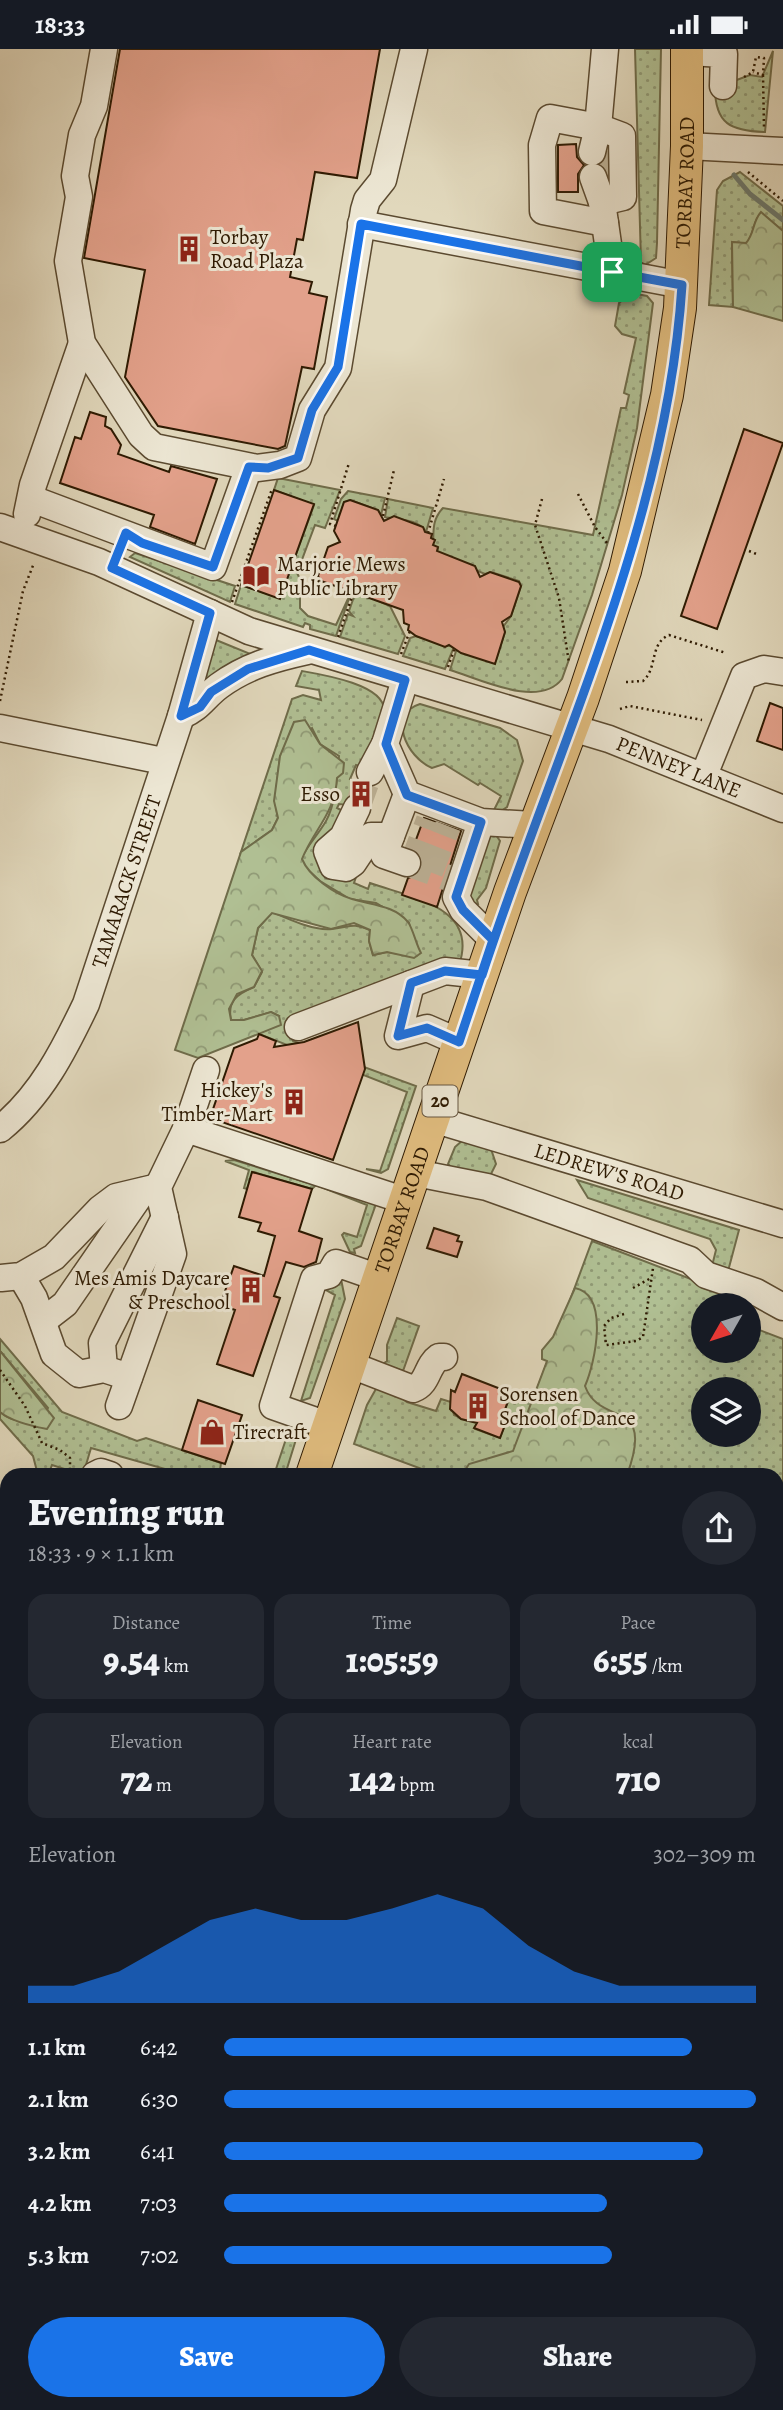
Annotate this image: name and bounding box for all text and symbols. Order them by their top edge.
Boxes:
text: 18:33 [35,7,85,42]
street label: TORBAY ROAD [669,117,701,249]
place label: Torbay Road Plaza [210,223,304,275]
building icon: Torbay Road Plaza [174,234,204,264]
pin [582,242,642,302]
icon: arrive [593,253,631,291]
place label: Marjorie Mews Public Library [277,550,406,602]
library icon: Marjorie Mews Public Library [241,561,271,591]
street label: PENNEY LANE [612,729,745,805]
building icon: Esso [346,779,376,809]
place label: Esso [300,780,340,808]
street label: TAMARACK STREET [85,791,168,972]
place label: Hickey's Timber-Mart [161,1076,273,1128]
road number: 20 [422,1085,458,1117]
building icon: Hickey's Timber-Mart [279,1087,309,1117]
street label: LEDREW'S ROAD [531,1136,688,1208]
street label: TORBAY ROAD [368,1143,437,1277]
place label: Mes Amis Daycare & Preschool [74,1264,230,1316]
building icon: Mes Amis Daycare & Preschool [236,1275,266,1305]
north arrow [691,1293,761,1363]
map controls [691,1293,761,1447]
button: layers [691,1377,761,1447]
place label: Sorensen School of Dance [499,1380,636,1432]
building icon: Sorensen School of Dance [463,1391,493,1421]
shop icon: Tirecraft [197,1417,227,1447]
place label: Tirecraft [233,1418,307,1446]
text: Evening run [28,1486,225,1538]
button: share [682,1491,756,1565]
text: 18:33 · 9 × 1.1 km [28,1538,174,1569]
text: Distance [112,1610,180,1636]
text: Time [372,1610,412,1636]
text: Pace [620,1610,656,1636]
text: 9.54 [103,1636,160,1684]
text: 1:05:59 [346,1636,438,1684]
text: 6:55 [593,1636,648,1684]
text: km [160,1653,189,1679]
text: /km [648,1653,683,1679]
text: Elevation [110,1729,182,1755]
text: Heart rate [352,1729,432,1755]
text: kcal [623,1729,653,1755]
text: 72 [120,1755,152,1803]
text: 142 [349,1755,396,1803]
text: 710 [616,1755,660,1803]
text: m [152,1772,172,1798]
text: bpm [396,1772,435,1798]
text: Elevation [28,1839,116,1870]
text: 302–309 m [653,1839,756,1870]
text: 1.1 km [28,2032,86,2063]
text: 6:42 [140,2032,177,2063]
text: 2.1 km [28,2084,89,2115]
text: 6:30 [140,2084,178,2115]
text: 3.2 km [28,2136,91,2167]
text: 6:41 [140,2136,174,2167]
text: 4.2 km [28,2188,91,2219]
text: 7:03 [140,2188,177,2219]
text: 5.3 km [28,2240,89,2271]
text: 7:02 [140,2240,178,2271]
button: Save [28,2317,385,2397]
button: Share [399,2317,756,2397]

